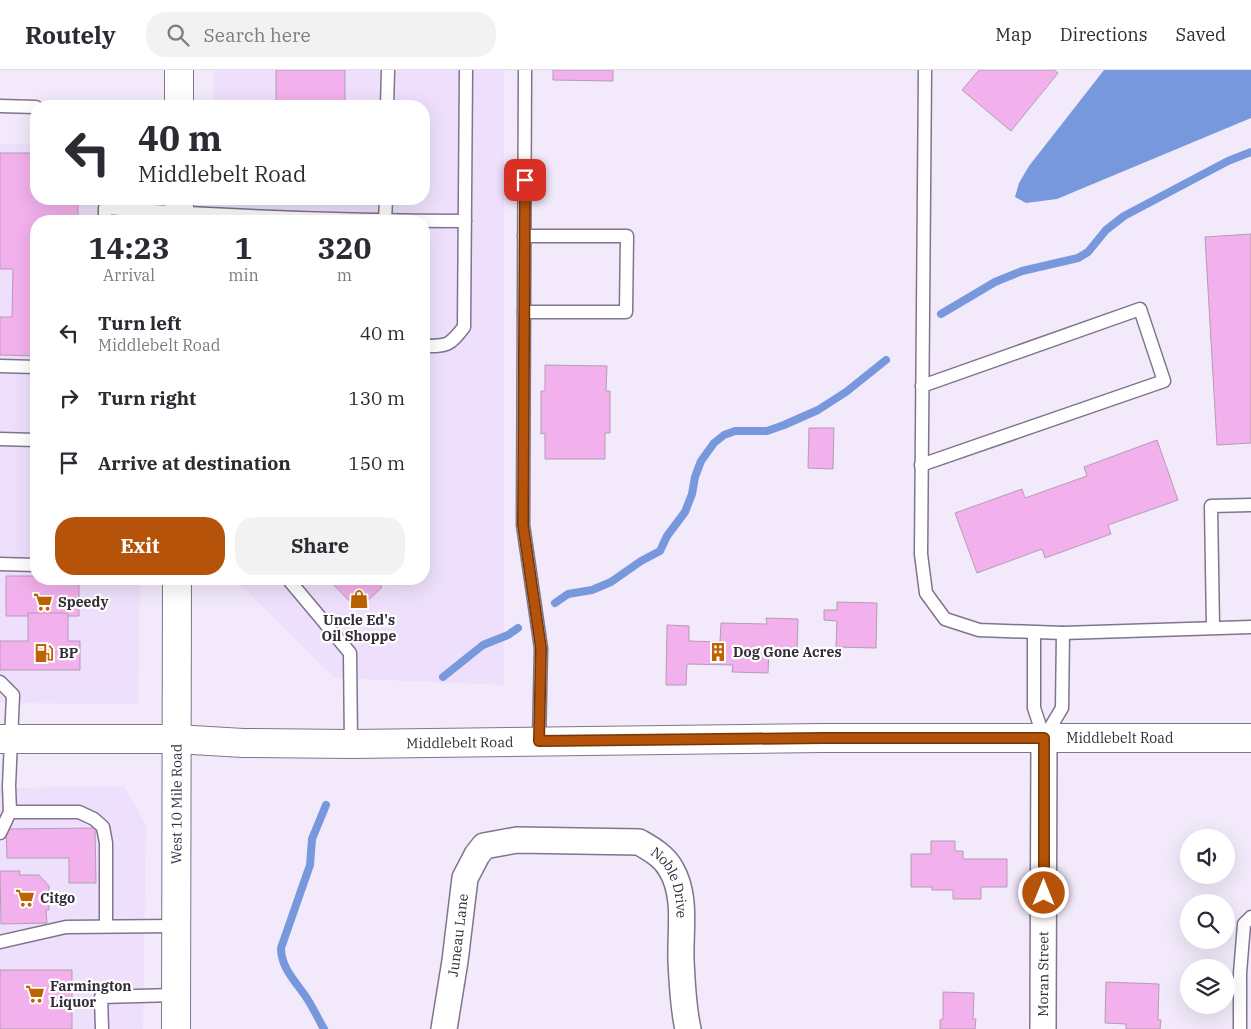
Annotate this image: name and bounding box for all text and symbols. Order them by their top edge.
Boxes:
search box [146,12,496,57]
text: Routely [25,19,116,51]
icon: search [164,21,192,49]
text: Search here [204,23,311,47]
text: Map [995,23,1032,46]
text: Directions [1060,23,1148,46]
text: Saved [1176,23,1226,46]
text: 40 m [138,115,222,161]
icon: left [55,120,120,185]
text: Middlebelt Road [138,159,306,188]
pin [504,159,546,201]
icon: arrive [511,166,539,194]
text: 14:23 [89,228,170,267]
text: 1 [235,228,253,267]
text: 320 [317,228,371,267]
text: Arrival [103,265,155,285]
text: min [228,265,259,285]
text: m [337,265,352,285]
text: Turn left [98,311,181,335]
icon: left [55,319,83,347]
text: 40 m [360,321,405,345]
text: Middlebelt Road [98,335,220,355]
icon: right [55,384,83,412]
text: Turn right [98,386,196,410]
text: 130 m [348,386,405,410]
icon: arrive [55,449,83,477]
text: Arrive at destination [98,451,291,475]
text: 150 m [348,451,405,475]
button: Exit [55,517,225,575]
button: Share [235,517,405,575]
shop icon: Uncle Ed's Oil Shoppe [348,588,370,610]
supermarket icon: Speedy [32,591,54,613]
place label: Speedy [58,593,108,611]
place label: Uncle Ed's Oil Shoppe [322,611,397,645]
building icon: Dog Gone Acres [707,641,729,663]
fuel station icon: BP [33,642,55,664]
place label: Dog Gone Acres [733,643,842,661]
place label: BP [59,644,79,662]
street label: Middlebelt Road [1066,729,1174,747]
street label: Middlebelt Road [406,733,514,752]
street label: West 10 Mile Road [167,743,186,864]
map controls [1180,829,1235,1014]
button: sound [1180,829,1235,884]
street label: Noble Drive [647,843,691,918]
position arrow [1017,866,1069,918]
supermarket icon: Citgo [14,887,36,909]
place label: Citgo [40,889,75,907]
street label: Juneau Lane [444,893,472,978]
button: search [1180,894,1235,949]
street label: Moran Street [1034,931,1052,1017]
button: layers [1180,959,1235,1014]
place label: Farmington Liquor [50,977,132,1011]
supermarket icon: Farmington Liquor [24,983,46,1005]

